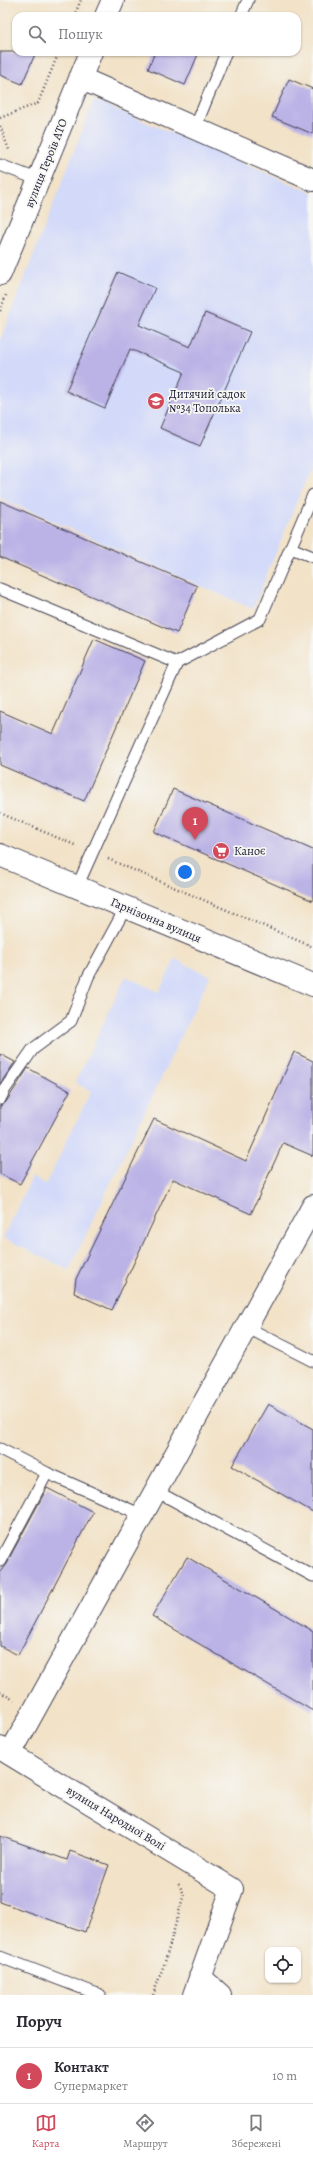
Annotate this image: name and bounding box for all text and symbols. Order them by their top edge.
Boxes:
search box [12,12,301,56]
icon: search [26,23,48,45]
text: Пошук [58,24,103,44]
street label: вулиця Героїв АТО [21,116,71,210]
place label: Дитячий садок №34 Тополька [169,386,246,416]
school or university icon: Дитячий садок №34 Тополька [146,391,166,411]
pin: 1 [182,807,208,840]
supermarket icon: Каноє [211,841,231,861]
place label: Каноє [234,843,266,859]
your location [175,862,195,882]
street label: Гарнізонна вулиця [108,894,204,946]
street label: вулиця Народної Волі [64,1782,168,1854]
map controls [265,1947,301,1983]
button: locate [265,1947,301,1983]
text: Поруч [16,2010,62,2033]
text: Контакт [54,2057,109,2077]
text: 1 [27,2067,31,2084]
text: 10 m [272,2067,297,2084]
text: Супермаркет [54,2077,128,2094]
tab: Карта [32,2112,60,2151]
tab: Маршрут [123,2112,168,2151]
tab: Збережені [231,2112,281,2151]

